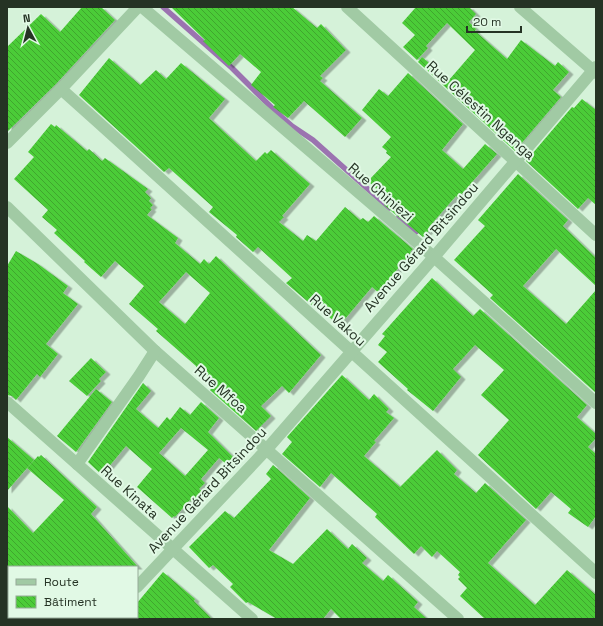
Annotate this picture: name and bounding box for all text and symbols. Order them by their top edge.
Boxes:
north arrow [8,8,48,48]
scale bar [467,8,521,34]
text: N [22,11,31,25]
text: 20 m [473,14,501,30]
street label: Rue Célestin Nganga [423,57,539,163]
street label: Rue Chiniezi [345,159,417,225]
street label: Avenue Gérard Bitsindou [360,178,482,316]
street label: Rue Vakou [306,290,370,350]
street label: Rue Mfoa [191,361,251,417]
street label: Avenue Gérard Bitsindou [144,423,270,557]
street label: Rue Kinata [97,461,163,523]
legend [8,566,138,618]
text: Route [44,574,79,590]
text: Bâtiment [44,594,97,610]

